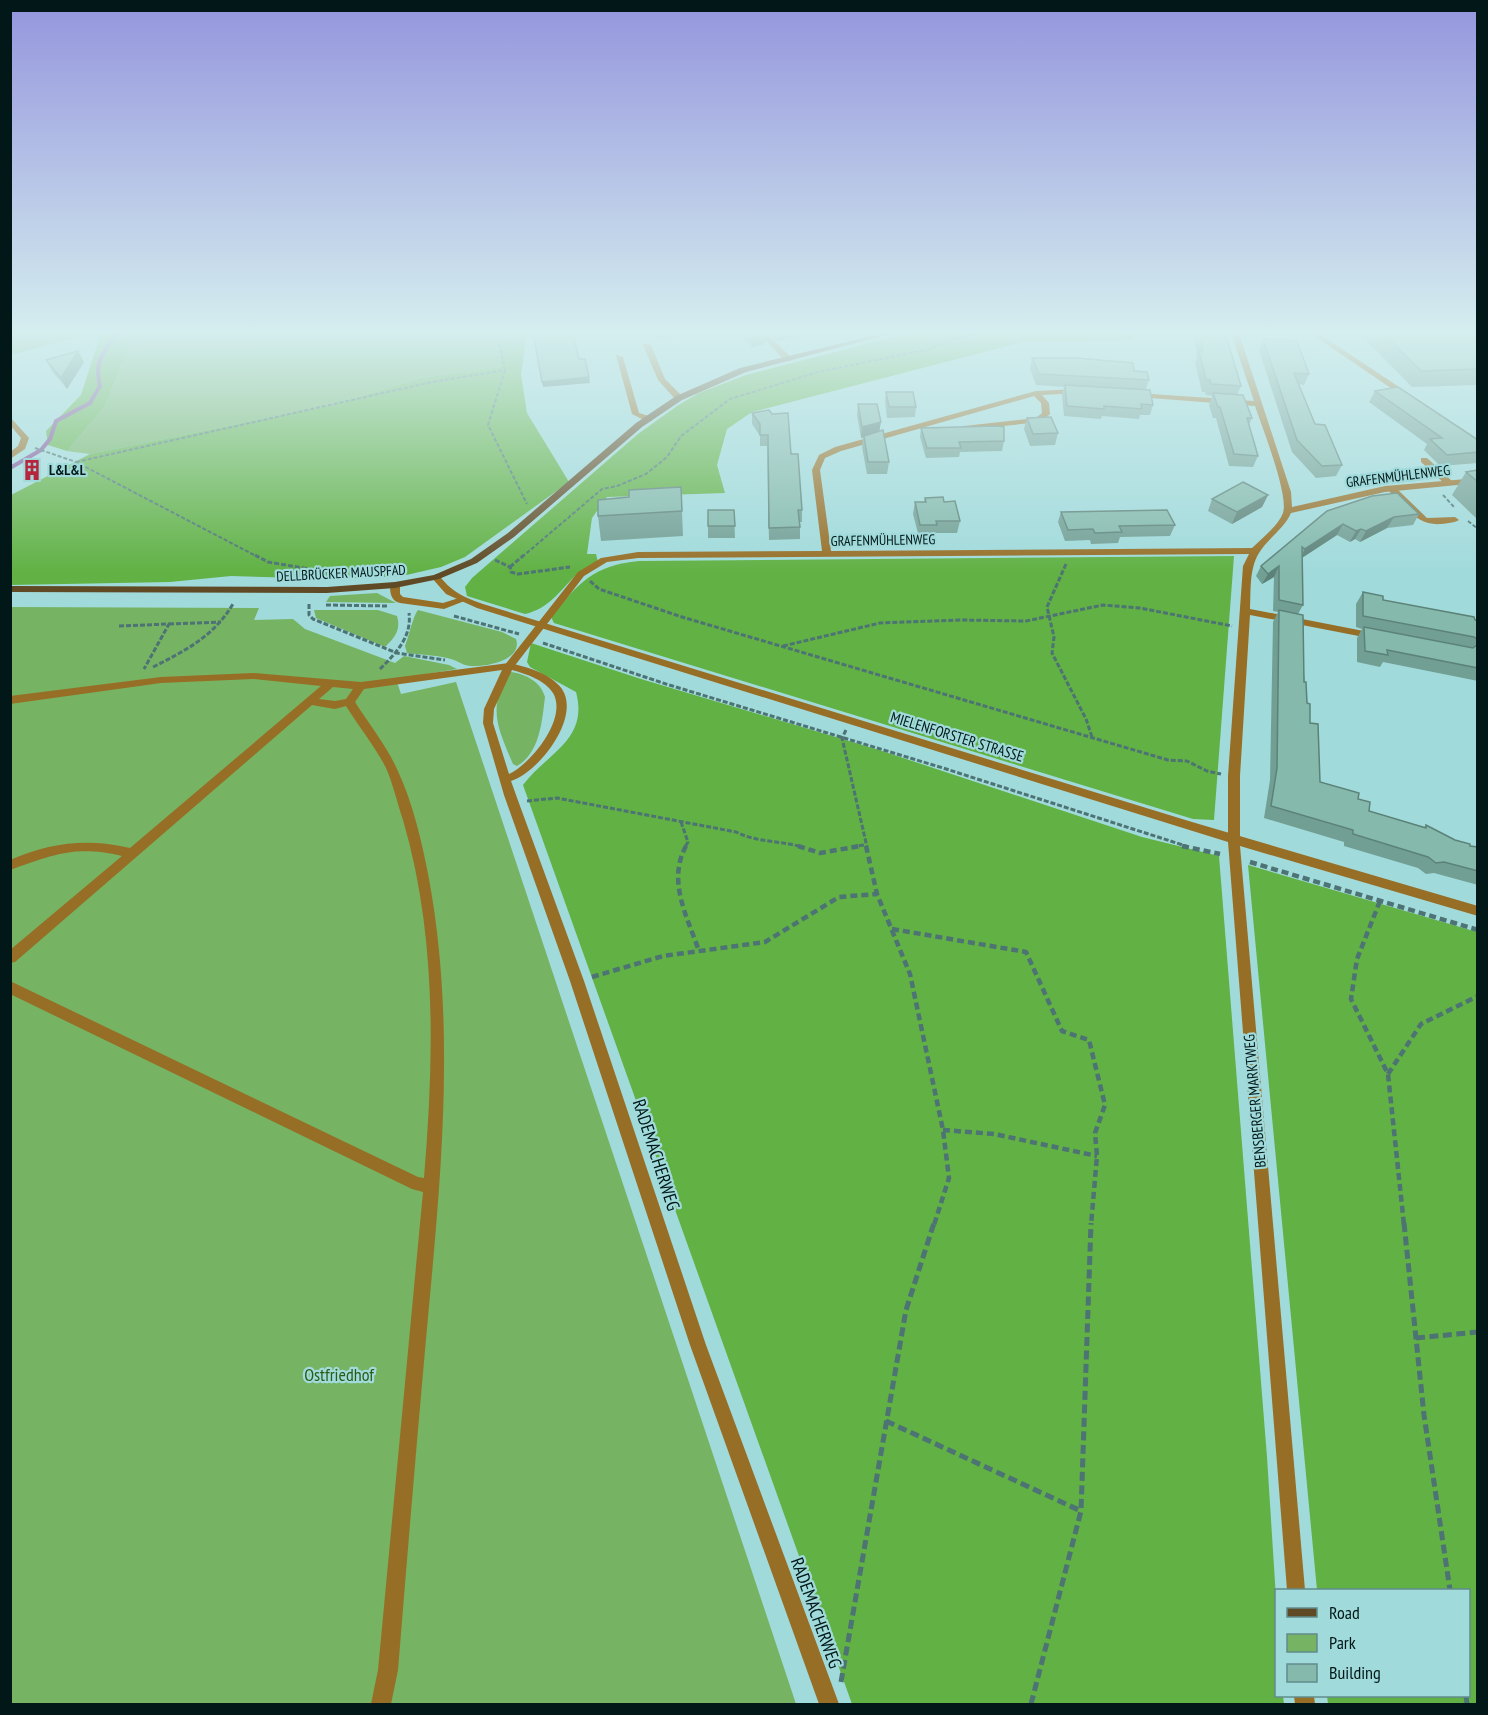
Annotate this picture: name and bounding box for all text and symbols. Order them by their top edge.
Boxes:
building icon: L&L&L [20,458,44,482]
place label: L&L&L [49,461,86,479]
street label: GRAFENMÜHLENWEG [1345,461,1451,491]
street label: GRAFENMÜHLENWEG [831,530,936,550]
street label: DELLBRÜCKER MAUSPFAD [276,561,406,585]
street label: MIELENFORSTER STRASSE [888,707,1026,766]
street label: BENSBERGER MARKTWEG [1239,1034,1270,1168]
street label: RADEMACHERWEG [628,1096,685,1214]
park label: Ostfriedhof [304,1363,375,1386]
street label: RADEMACHERWEG [786,1554,847,1671]
legend [1275,1589,1470,1697]
text: Road [1329,1601,1360,1624]
text: Park [1329,1631,1356,1654]
text: Building [1329,1661,1381,1684]

